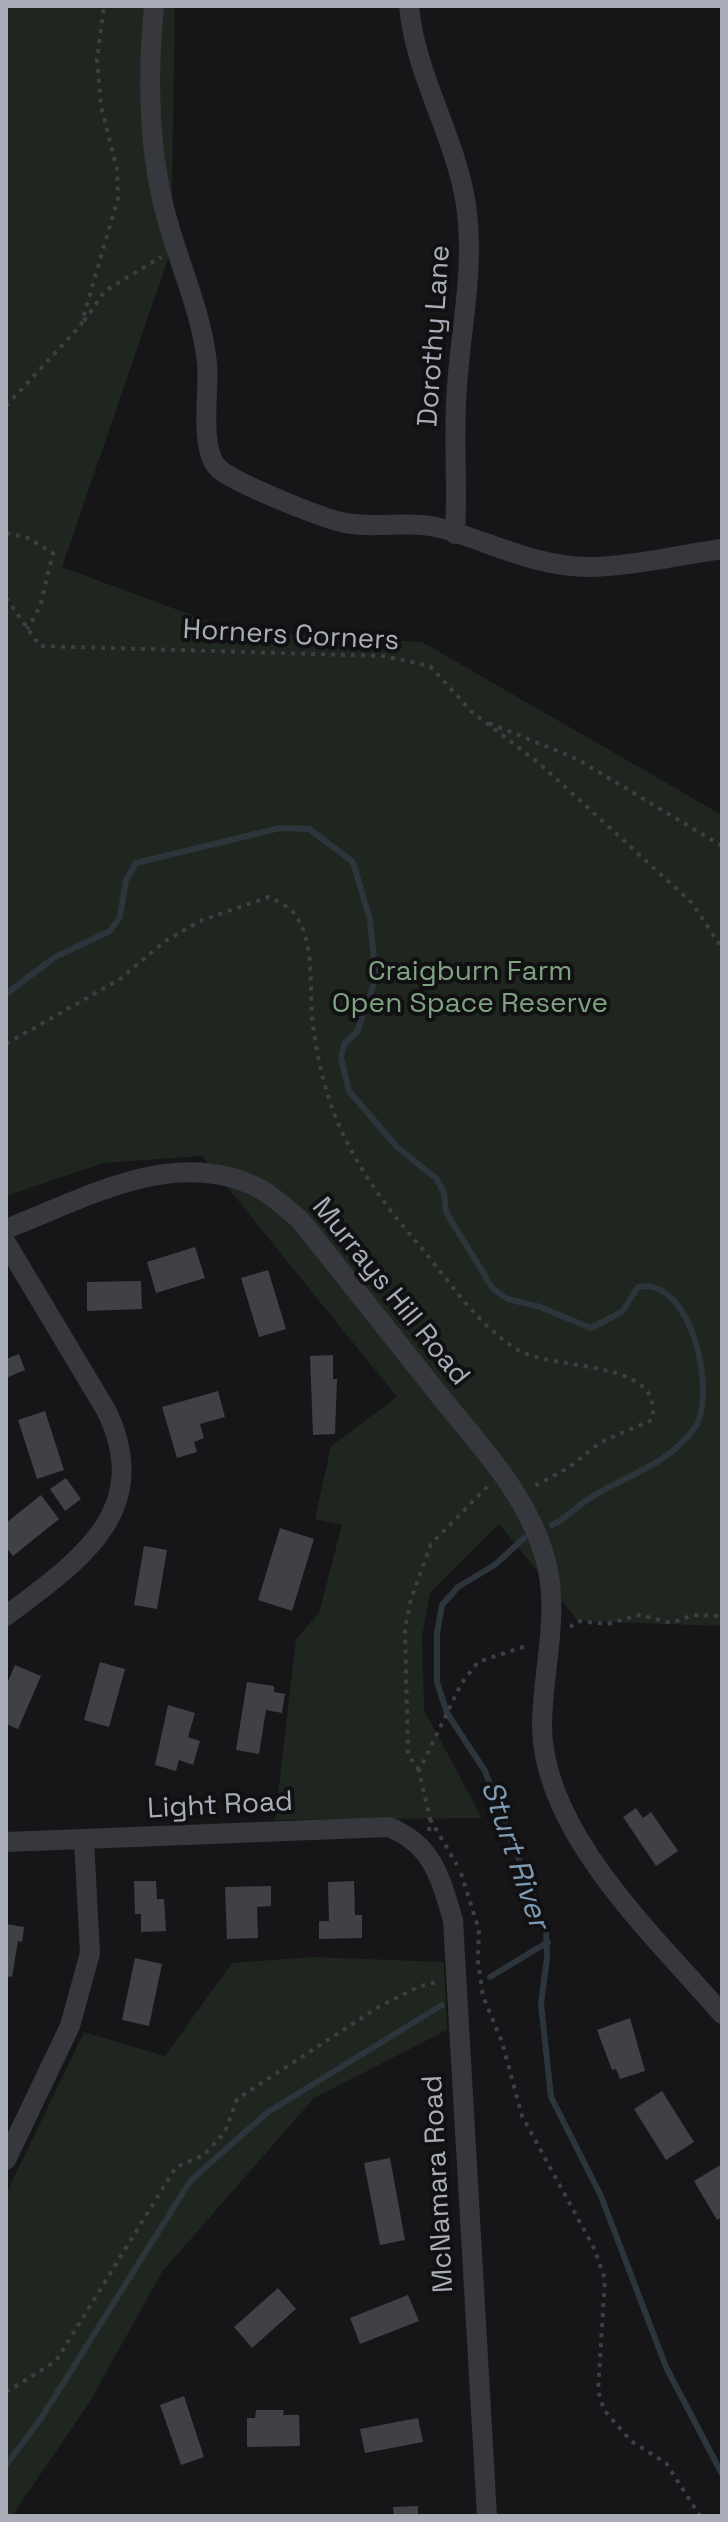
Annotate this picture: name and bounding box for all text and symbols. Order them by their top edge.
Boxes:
street label: Dorothy Lane [412,244,458,428]
street label: Horners Corners [182,614,400,658]
park label: Craigburn Farm Open Space Reserve [332,955,608,1021]
street label: Murrays Hill Road [304,1191,476,1393]
water label: Sturt River [472,1776,556,1934]
street label: Light Road [146,1785,294,1827]
street label: McNamara Road [417,2074,461,2294]

